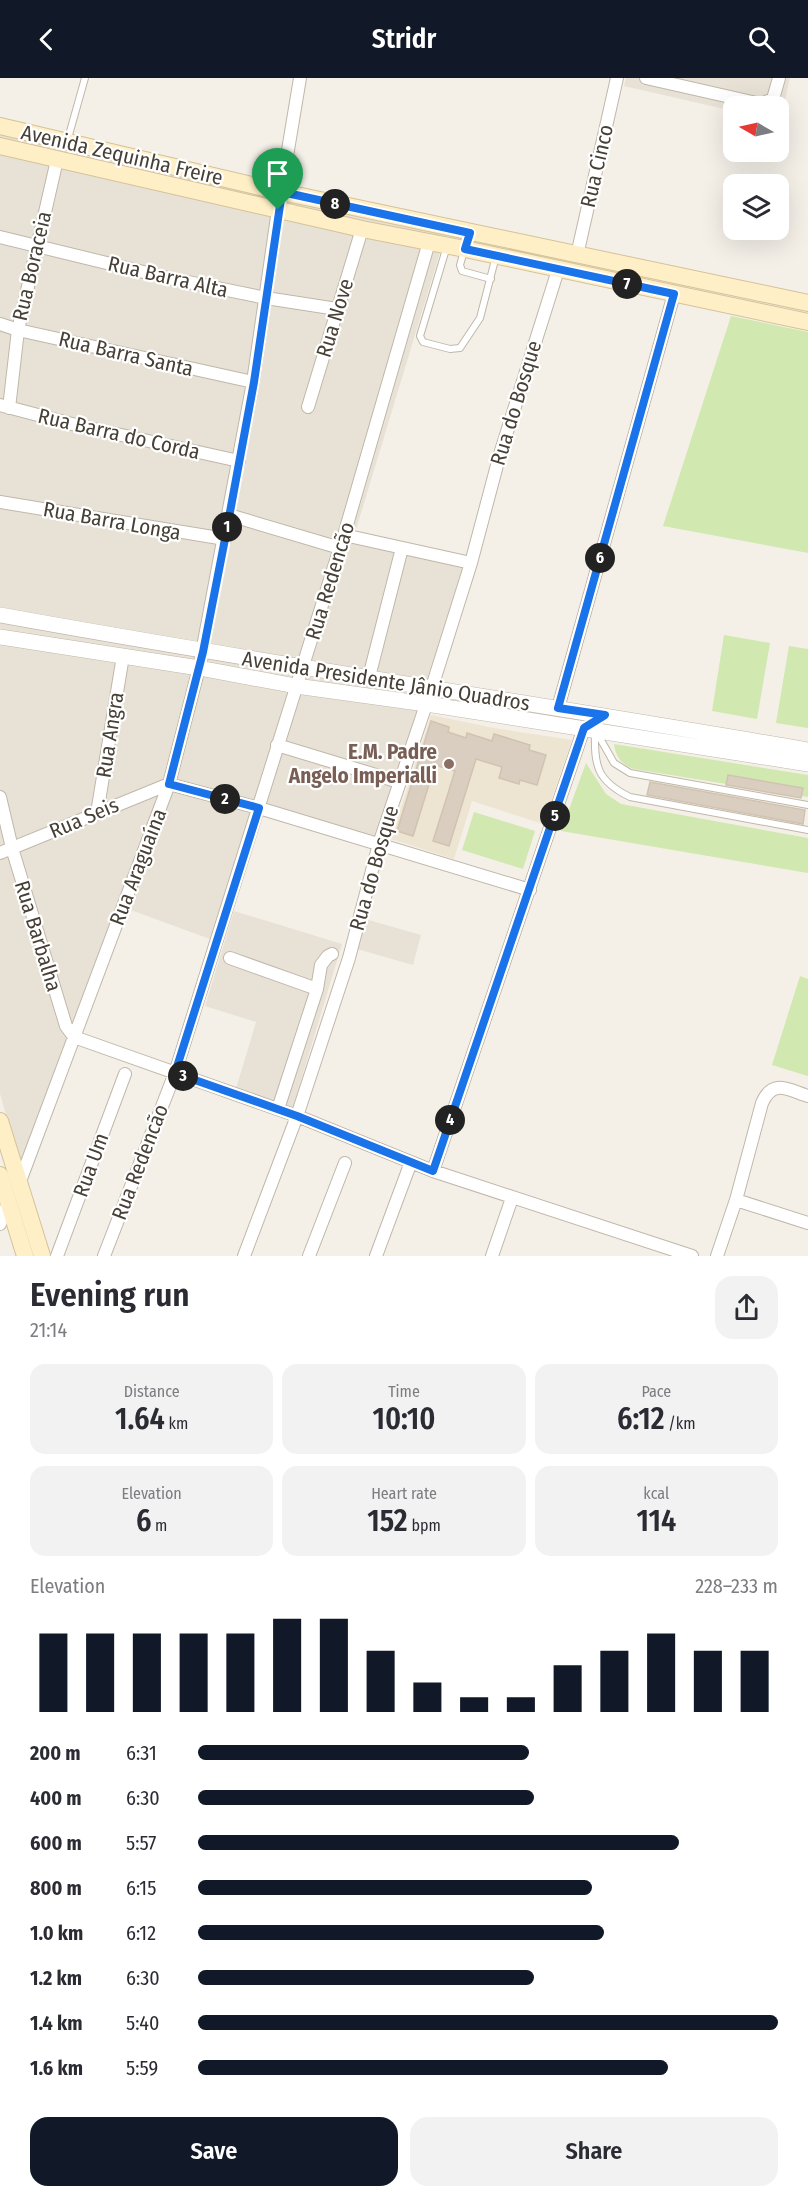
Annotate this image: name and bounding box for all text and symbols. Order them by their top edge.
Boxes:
icon: back [30,23,63,56]
text: Stridr [372,23,436,55]
icon: search [745,23,778,56]
north arrow [723,96,789,162]
map controls [723,96,789,240]
street label: Avenida Zequinha Freire [19,119,225,191]
street label: Rua Cinco [575,122,619,210]
pin [252,148,303,210]
icon: arrive [261,157,294,190]
button: layers [723,174,789,240]
pin: 8 [320,189,350,219]
text: 8 [331,194,339,213]
street label: Rua Boraceia [7,209,57,323]
street label: Rua Barra Alta [106,251,230,303]
pin: 7 [612,269,642,299]
text: 7 [624,274,630,293]
street label: Rua Nove [311,275,359,361]
street label: Rua Barra Santa [56,326,196,382]
street label: Rua do Bosque [485,338,547,468]
street label: Rua Barra do Corda [35,403,203,465]
street label: Rua Barra Longa [41,496,183,546]
pin: 1 [212,512,242,542]
text: 1 [224,517,230,536]
street label: Rua Redencão [300,519,360,643]
pin: 6 [585,543,615,573]
text: 6 [596,548,604,567]
street label: Avenida Presidente Jânio Quadros [240,645,532,717]
street label: Rua Angra [90,690,130,780]
place label: E.M. Padre Angelo Imperialli [288,739,437,789]
marker: E.M. Padre Angelo Imperialli [442,757,456,771]
pin: 2 [210,784,240,814]
text: 2 [221,789,229,808]
street label: Rua Seis [45,792,123,844]
pin: 5 [540,801,570,831]
street label: Rua do Bosque [344,802,404,934]
street label: Rua Araguaína [104,805,172,929]
text: 5 [551,806,559,825]
street label: Rua Barbalha [9,877,67,995]
pin: 3 [168,1061,198,1091]
text: 3 [179,1066,187,1085]
street label: Rua Redencão [106,1100,174,1224]
pin: 4 [435,1105,465,1135]
text: 4 [446,1110,454,1129]
street label: Rua Um [67,1129,115,1201]
text: Evening run [30,1275,190,1315]
button: share [715,1276,778,1339]
text: 21:14 [30,1318,67,1342]
text: Distance [124,1382,180,1401]
text: Time [388,1382,420,1401]
text: Pace [641,1382,671,1401]
text: 1.64 [115,1401,165,1437]
text: 10:10 [372,1401,436,1437]
text: 6:12 [617,1401,665,1437]
text: km [165,1414,188,1433]
text: /km [665,1414,696,1433]
text: Elevation [122,1484,182,1503]
text: Heart rate [371,1484,437,1503]
text: kcal [643,1484,669,1503]
text: 6 [136,1503,151,1539]
text: 152 [367,1503,408,1539]
text: 114 [636,1503,676,1539]
text: m [151,1516,167,1535]
text: bpm [408,1516,441,1535]
text: Elevation [30,1574,105,1598]
text: 228–233 m [695,1574,778,1598]
text: 200 m [30,1741,81,1765]
text: 6:31 [126,1741,157,1765]
text: 400 m [30,1786,82,1810]
text: 6:30 [126,1786,160,1810]
text: 600 m [30,1831,82,1855]
text: 5:57 [126,1831,156,1855]
text: 800 m [30,1876,82,1900]
text: 6:15 [126,1876,156,1900]
text: 1.0 km [30,1921,83,1945]
text: 6:12 [126,1921,156,1945]
text: 1.2 km [30,1966,82,1990]
text: 6:30 [126,1966,160,1990]
text: 1.4 km [30,2011,82,2035]
text: 5:40 [126,2011,159,2035]
text: 1.6 km [30,2056,83,2080]
text: 5:59 [126,2056,158,2080]
button: Save [30,2117,398,2186]
button: Share [410,2117,778,2186]

